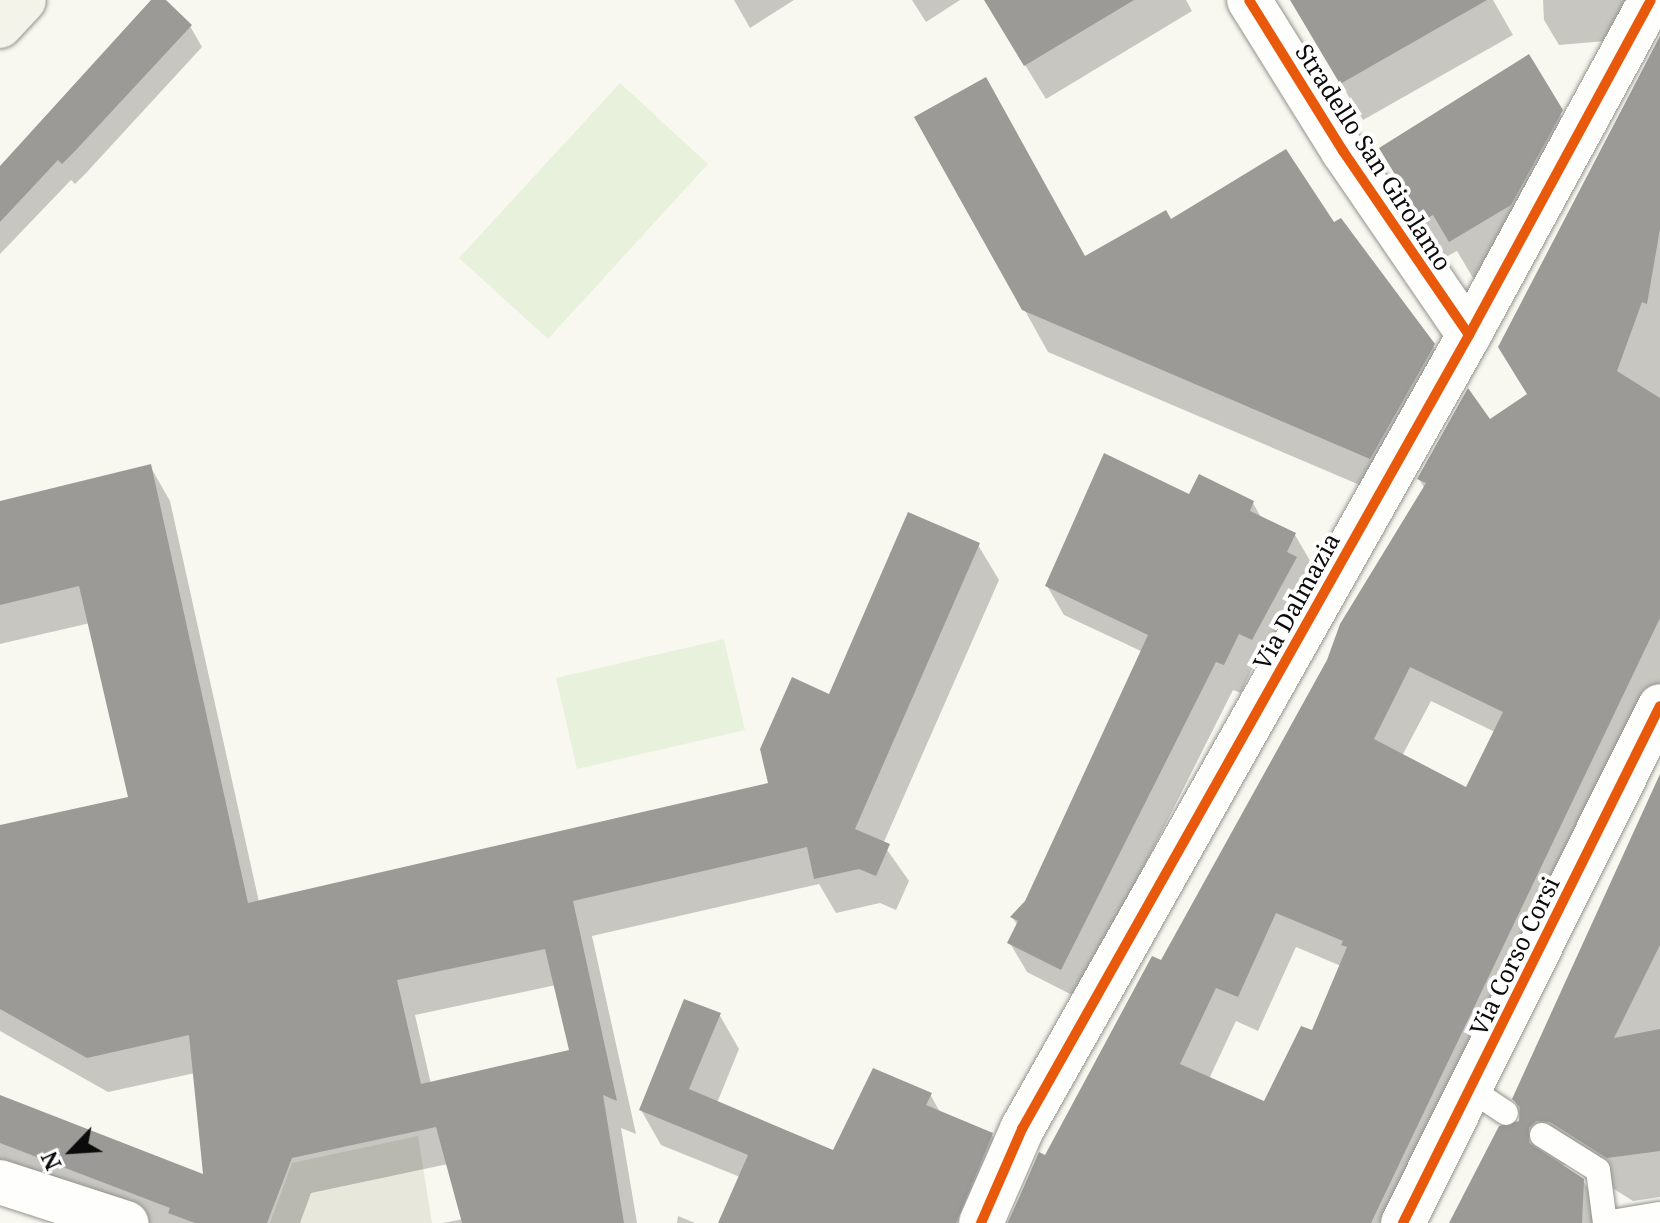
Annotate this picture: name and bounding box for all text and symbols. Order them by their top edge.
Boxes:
street label: Stradello San Girolamo [1290,38,1458,276]
street label: Via Dalmazia [1247,528,1345,674]
street label: Via Corso Corsi [1463,872,1565,1040]
north arrow [32,1111,112,1191]
text: N [33,1147,68,1175]

